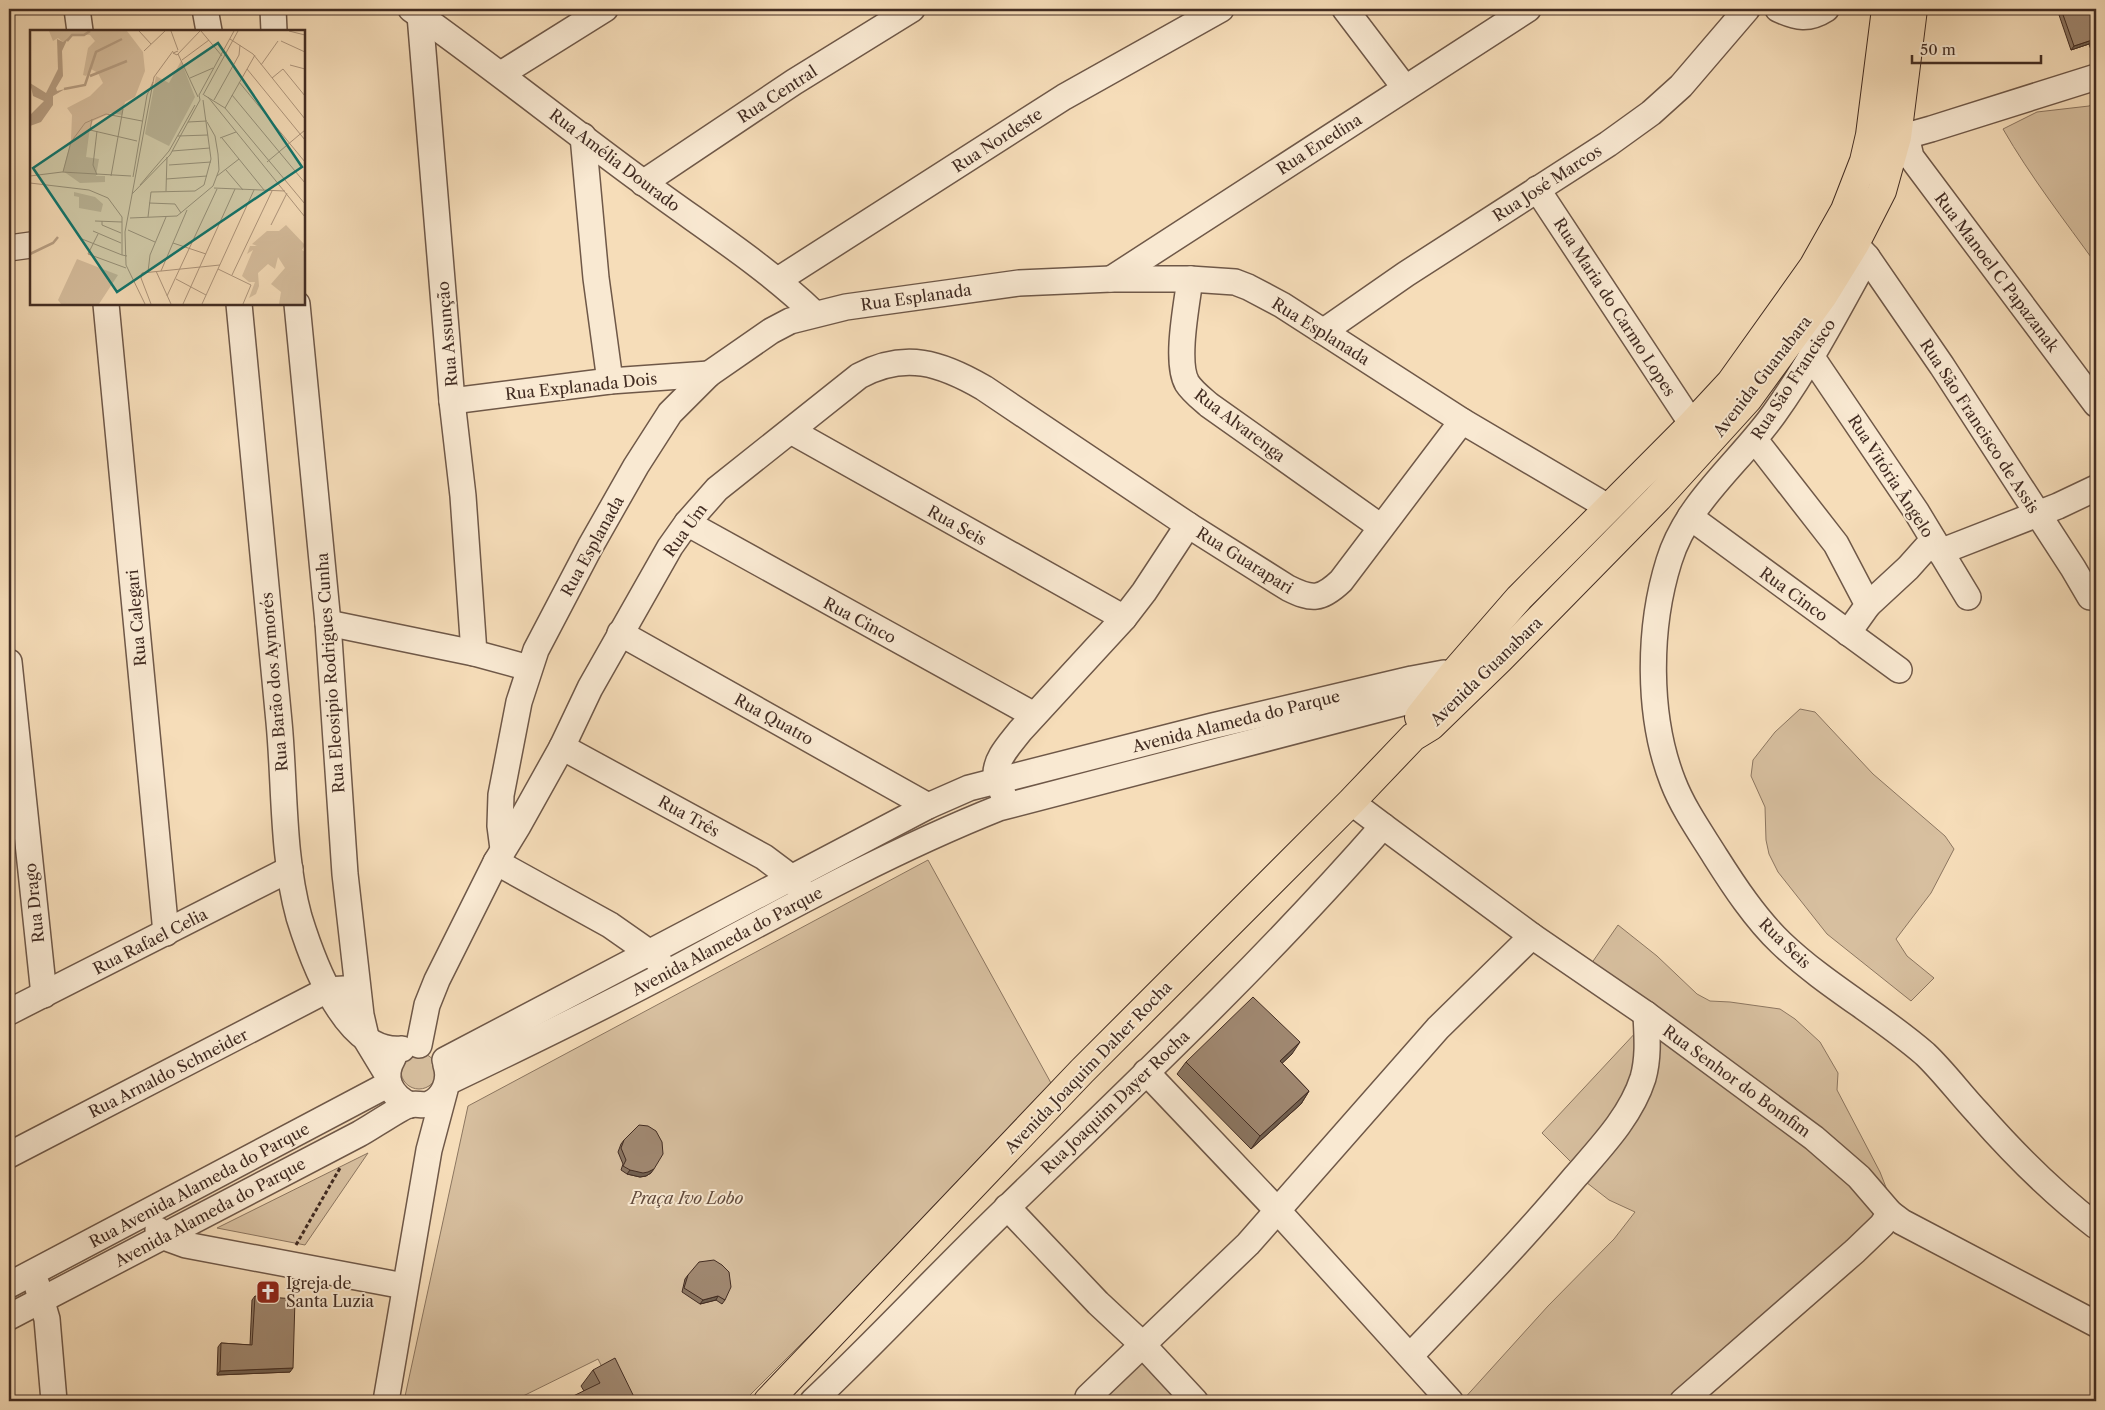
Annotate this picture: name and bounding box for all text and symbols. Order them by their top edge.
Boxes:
inset map [30,30,305,305]
scale bar [1912,32,2041,64]
text: 50 m [1920,40,1956,59]
street label: Rua Central [733,61,821,127]
street label: Rua Nordeste [948,103,1046,177]
street label: Rua Amélia Dourado [546,104,684,216]
street label: Rua Enedina [1273,109,1366,179]
street label: Rua José Marcos [1489,140,1605,226]
street label: Rua Manoel C Papazanak [1931,188,2064,356]
street label: Rua Maria do Carmo Lopes [1550,214,1680,400]
street label: Rua Esplanada [859,279,973,315]
street label: Rua Assunção [432,280,462,388]
street label: Rua Esplanada [1268,293,1374,369]
street label: Avenida Guanabara [1708,311,1816,441]
street label: Rua São Francisco [1746,315,1840,443]
street label: Rua São Francisco de Assis [1916,335,2044,517]
street label: Rua Explanada Dois [504,368,658,404]
street label: Rua Alvarenga [1191,384,1290,466]
street label: Rua Vitória Ângelo [1844,411,1938,541]
street label: Rua Esplanada [556,492,628,600]
street label: Rua Um [659,499,711,561]
street label: Rua Seis [924,501,990,549]
street label: Rua Guarapari [1193,522,1297,598]
street label: Rua Eleosipio Rodrigues Cunha [312,551,348,794]
street label: Rua Cinco [1756,563,1832,626]
street label: Rua Calegari [122,569,150,667]
street label: Rua Barão dos Aymorés [256,591,292,772]
street label: Rua Cinco [820,593,900,648]
street label: Avenida Guanabara [1425,612,1547,730]
street label: Avenida Alameda do Parque [1129,685,1342,757]
street label: Rua Quatro [731,689,817,749]
street label: Rua Três [655,791,723,841]
street label: Rua Drago [20,862,48,944]
street label: Avenida Alameda do Parque [627,882,826,1000]
street label: Rua Rafael Celia [89,903,211,978]
street label: Rua Seis [1755,913,1815,973]
street label: Avenida Joaquim Daher Rocha [1000,976,1176,1158]
street label: Rua Senhor do Bomfim [1659,1021,1815,1141]
street label: Rua Arnaldo Schneider [85,1024,251,1122]
street label: Rua Joaquim Dayer Rocha [1037,1025,1194,1178]
street label: Rua Avenida Alameda do Parque [85,1118,313,1252]
street label: Avenida Alameda do Parque [111,1153,309,1271]
park label: Praça Ivo Lobo [629,1188,744,1208]
place label: Igreja de Santa Luzia [286,1273,375,1311]
church icon: Igreja de Santa Luzia [255,1279,281,1305]

